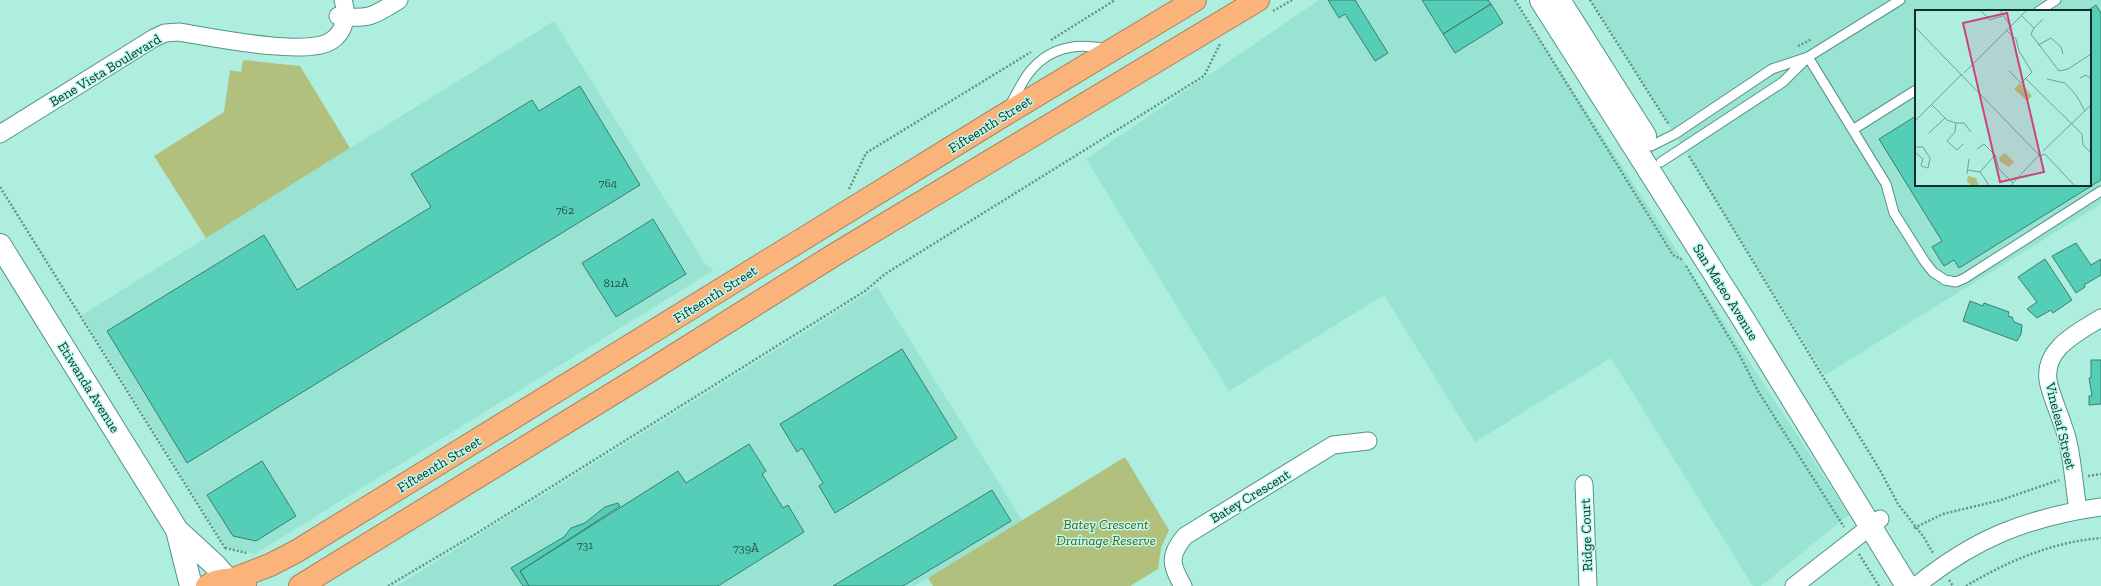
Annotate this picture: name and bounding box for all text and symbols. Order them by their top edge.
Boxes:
inset map [1915,10,2091,186]
street label: Bene Vista Boulevard [46,30,164,111]
street label: Fifteenth Street [945,91,1036,157]
house number: 764 [599,176,618,190]
house number: 762 [556,203,574,217]
street label: San Mateo Avenue [1689,241,1762,344]
street label: Fifteenth Street [670,261,761,327]
house number: 812A [603,276,629,290]
street label: Etiwanda Avenue [54,339,124,436]
street label: Vineleaf Street [2041,380,2080,472]
street label: Fifteenth Street [394,432,485,496]
street label: Batey Crescent [1207,465,1294,527]
street label: Ridge Court [1577,497,1596,572]
park label: Batey Crescent Drainage Reserve [1056,516,1156,549]
house number: 731 [577,538,593,552]
house number: 739A [733,541,759,555]

